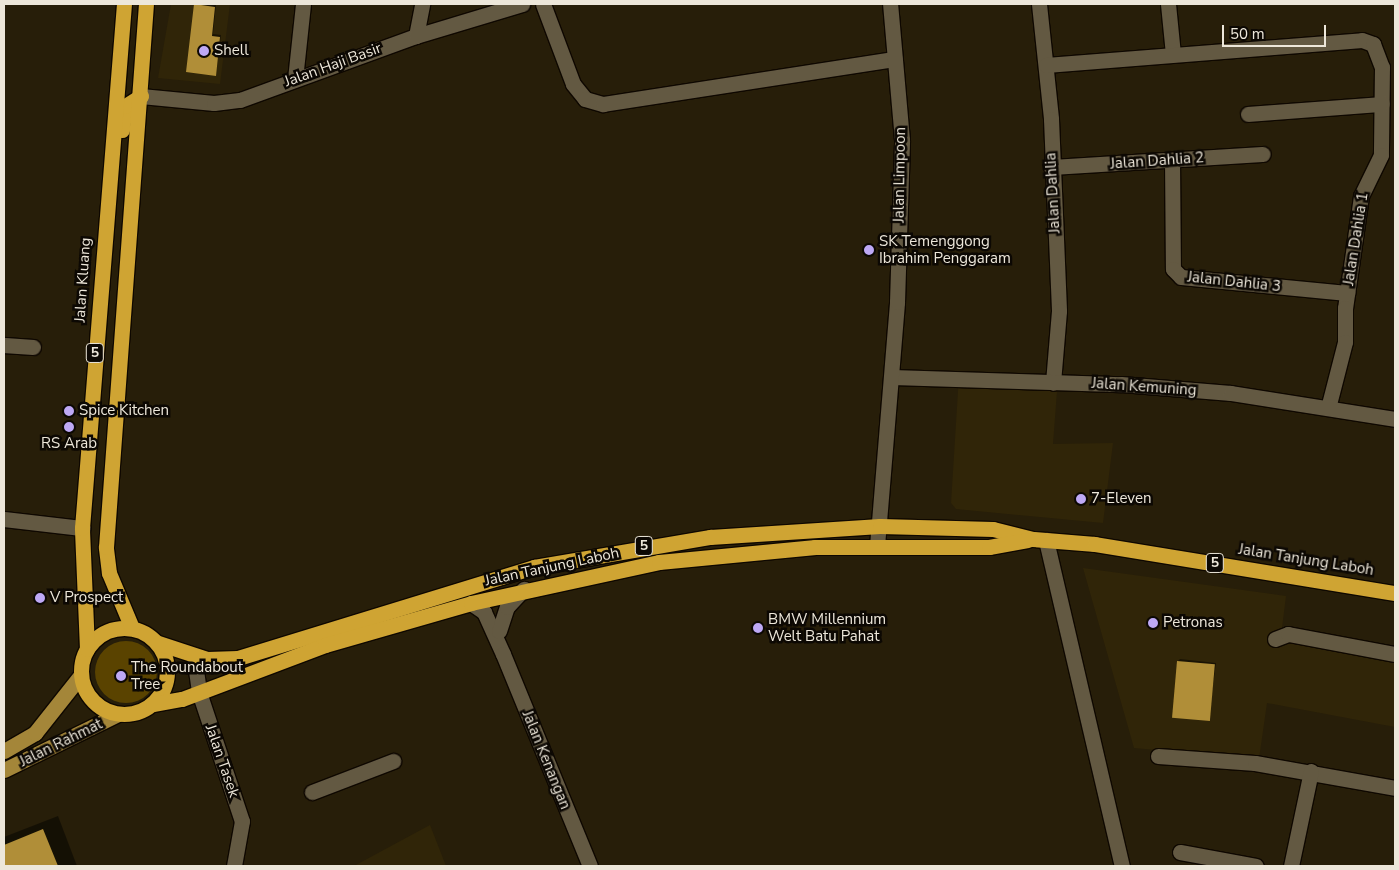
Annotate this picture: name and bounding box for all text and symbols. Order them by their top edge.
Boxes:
scale bar [1224,15,1328,47]
text: 50 m [1230,24,1265,44]
street label: Jalan Haji Basir [282,39,384,91]
place label: Shell [214,42,249,60]
marker: Shell [198,45,210,57]
street label: Jalan Limpoon [890,127,910,223]
street label: Jalan Dahlia 2 [1110,149,1204,173]
street label: Jalan Dahlia [1042,152,1064,234]
street label: Jalan Dahlia 1 [1340,191,1372,287]
place label: SK Temenggong Ibrahim Penggaram [879,232,1011,267]
street label: Jalan Kluang [71,237,95,323]
marker: SK Temenggong Ibrahim Penggaram [863,244,875,256]
street label: Jalan Dahlia 3 [1186,268,1282,296]
road number: 5 [85,342,105,364]
street label: Jalan Kemuning [1091,374,1197,400]
place label: Spice Kitchen [79,402,169,420]
marker: Spice Kitchen [63,405,75,417]
marker: RS Arab [63,421,75,433]
place label: RS Arab [41,435,97,453]
place label: 7-Eleven [1091,490,1151,508]
marker: 7-Eleven [1075,493,1087,505]
road number: 5 [634,534,654,558]
street label: Jalan Tanjung Laboh [1237,540,1375,580]
street label: Jalan Tanjung Laboh [483,544,621,590]
road number: 5 [1205,552,1225,574]
place label: V Prospect [50,589,123,607]
marker: V Prospect [34,592,46,604]
place label: BMW Millennium Welt Batu Pahat [768,610,886,645]
place label: Petronas [1163,614,1223,632]
marker: Petronas [1147,617,1159,629]
marker: BMW Millennium Welt Batu Pahat [752,622,764,634]
place label: The Roundabout Tree [131,658,243,693]
marker: The Roundabout Tree [115,670,127,682]
street label: Jalan Kenangan [518,708,574,812]
street label: Jalan Rahmat [17,715,105,771]
street label: Jalan Tasek [201,722,243,800]

